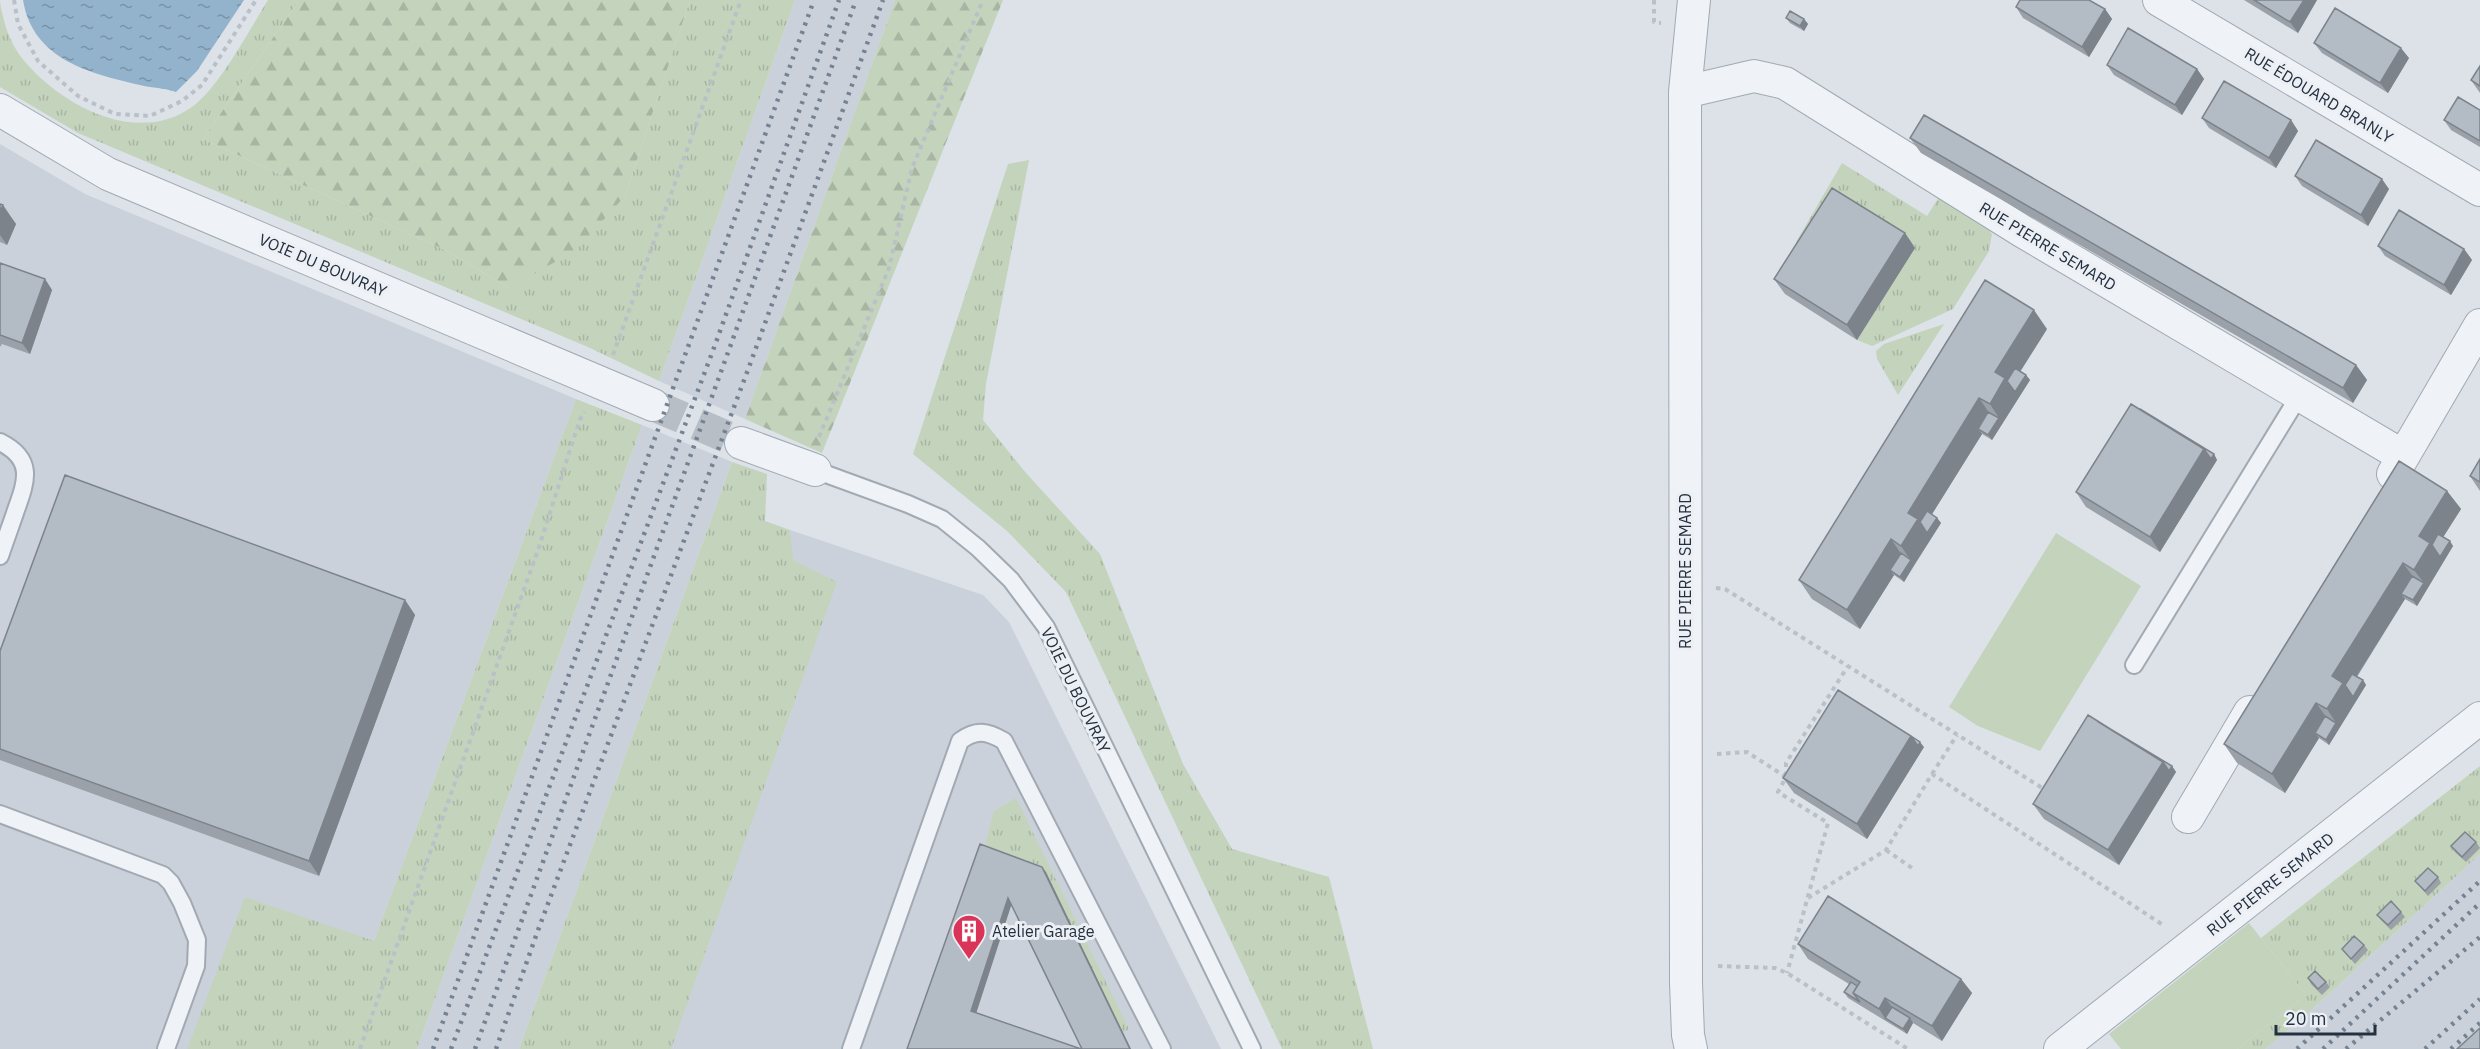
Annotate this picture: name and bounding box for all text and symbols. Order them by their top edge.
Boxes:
street label: RUE ÉDOUARD BRANLY [2241,42,2398,148]
street label: RUE PIERRE SEMARD [1976,197,2120,295]
street label: VOIE DU BOUVRAY [256,229,391,301]
street label: RUE PIERRE SEMARD [1675,493,1695,649]
street label: VOIE DU BOUVRAY [1037,624,1115,757]
street label: RUE PIERRE SEMARD [2202,828,2338,940]
building icon: Atelier Garage [951,913,987,960]
place label: Atelier Garage [992,921,1095,941]
scale bar [2276,998,2375,1036]
text: 20 m [2285,1007,2327,1030]

